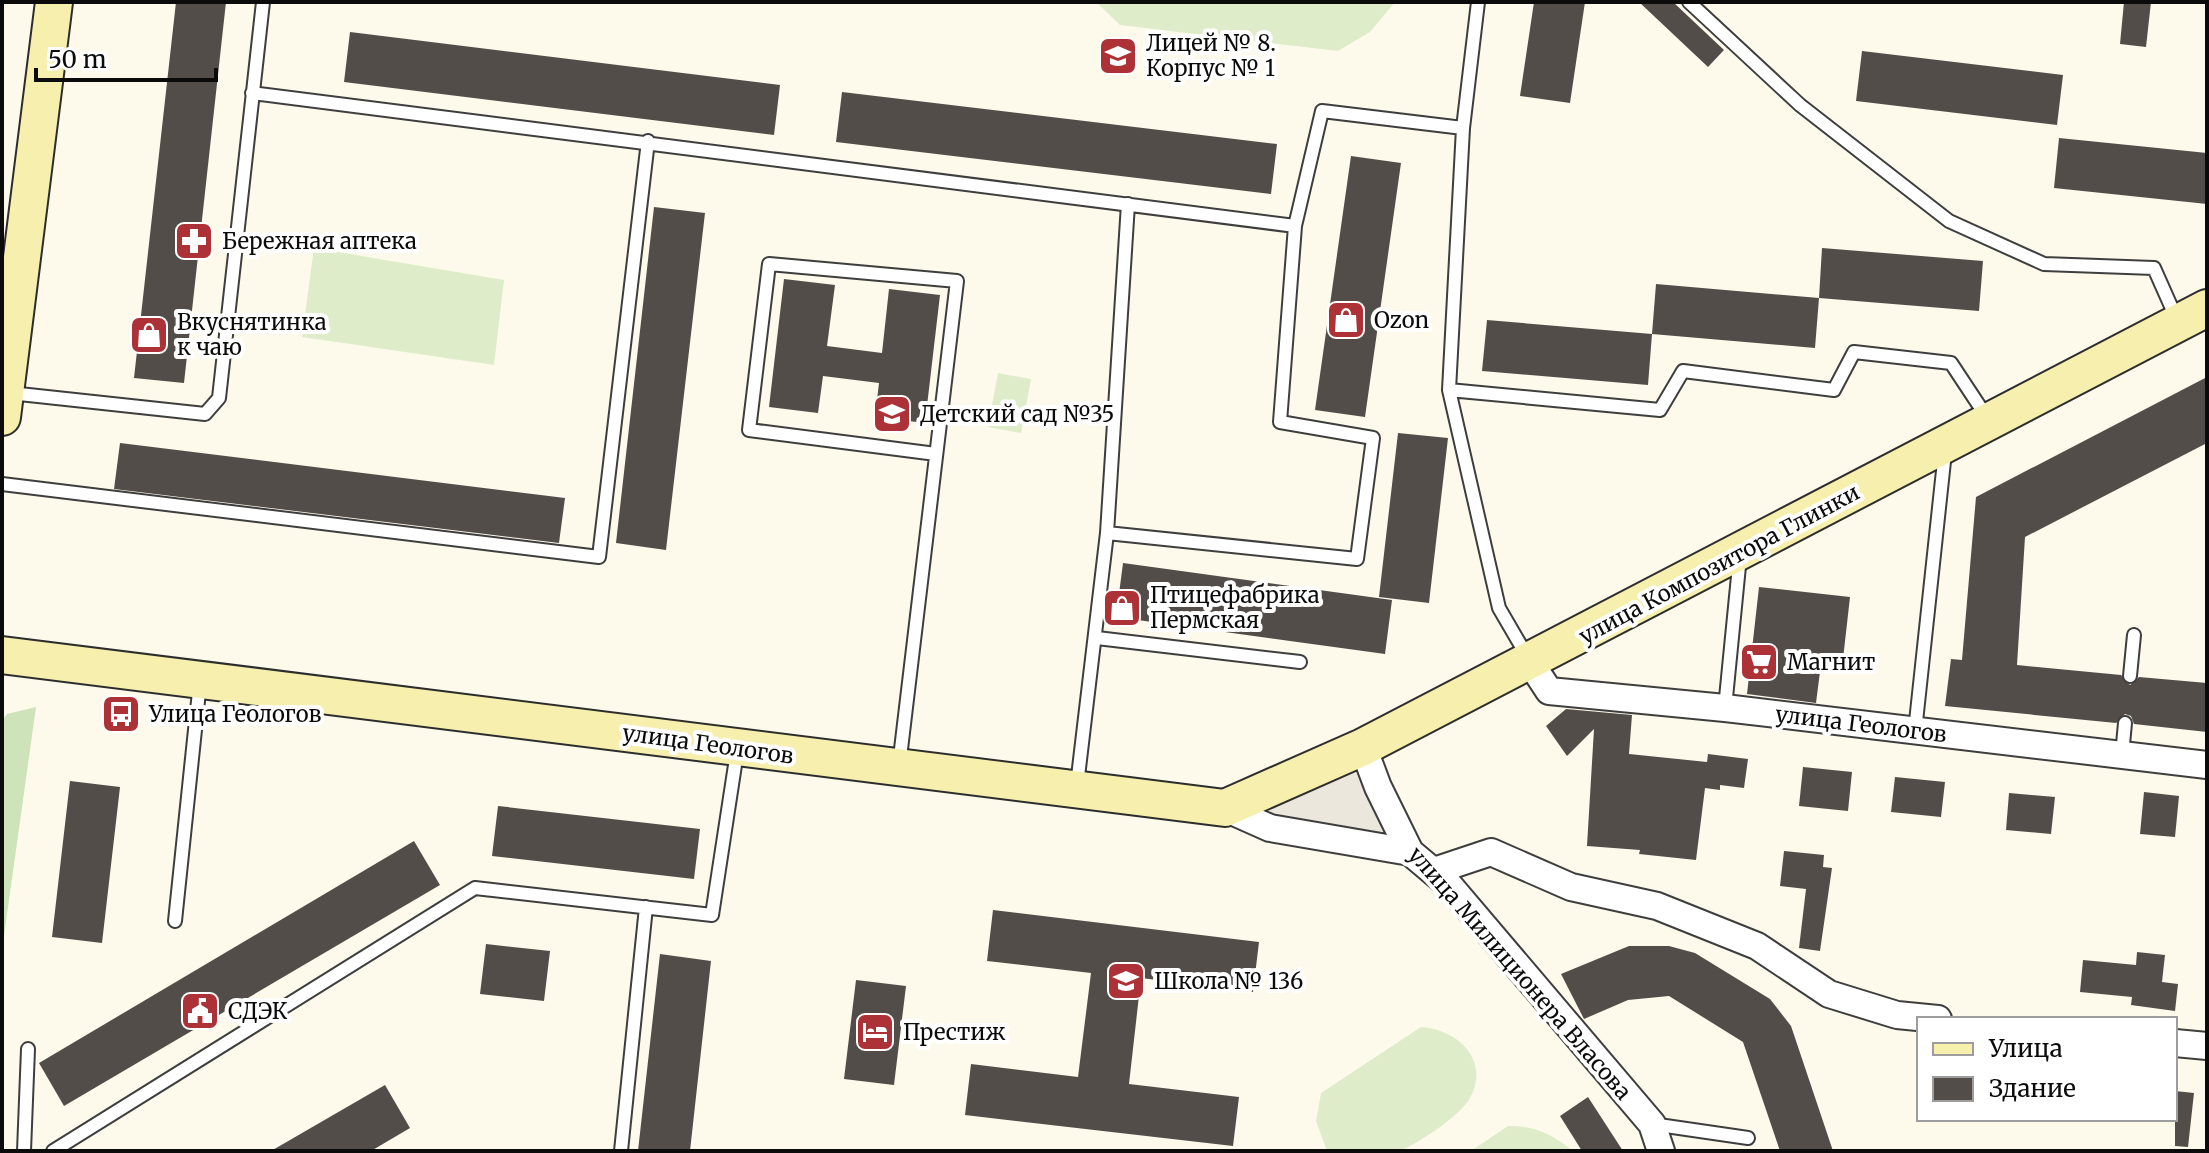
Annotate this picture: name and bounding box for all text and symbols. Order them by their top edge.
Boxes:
place label: Лицей № 8. Корпус № 1 [1146,29,1276,82]
scale bar [36,32,216,82]
school or university icon: Лицей № 8. Корпус № 1 [1097,35,1139,77]
text: 50 m [48,44,107,75]
pharmacy icon: Бережная аптека [173,220,215,262]
place label: Бережная аптека [222,227,417,255]
shop icon: Ozon [1325,299,1367,341]
place label: Ozon [1374,306,1430,334]
place label: Вкуснятинка к чаю [177,308,327,361]
shop icon: Вкуснятинка к чаю [128,314,170,356]
school or university icon: Детский сад №35 [871,393,913,435]
place label: Детский сад №35 [920,400,1114,428]
street label: улица Композитора Глинки [1574,478,1864,650]
place label: Птицефабрика Пермская [1150,581,1320,634]
shop icon: Птицефабрика Пермская [1101,587,1143,629]
supermarket icon: Магнит [1738,641,1780,683]
place label: Магнит [1787,648,1875,676]
bus stop icon: Улица Геологов [100,693,142,735]
place label: Улица Геологов [148,700,321,728]
street label: улица Геологов [1774,700,1948,748]
street label: улица Геологов [621,718,795,770]
street label: улица Милиционера Власова [1402,841,1638,1105]
school or university icon: Школа № 136 [1105,960,1147,1002]
place label: Школа № 136 [1154,967,1303,995]
public building icon: СДЭК [179,990,221,1032]
place label: СДЭК [228,997,288,1025]
hotel icon: Престиж [854,1011,896,1053]
legend [1917,1017,2177,1121]
place label: Престиж [903,1018,1006,1046]
text: Улица [1988,1033,2063,1064]
text: Здание [1989,1073,2076,1104]

